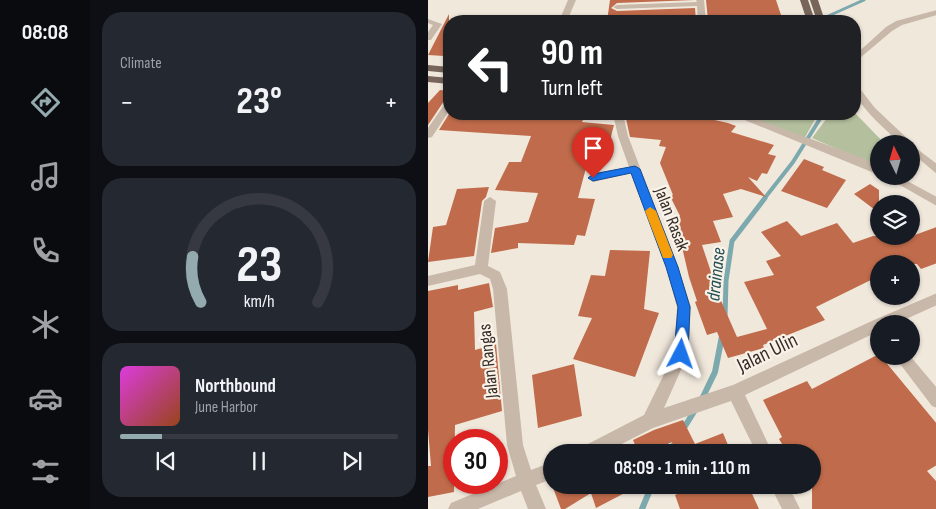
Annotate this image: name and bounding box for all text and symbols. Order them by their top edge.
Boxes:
text: 08:08 [22,19,68,46]
text: 90 m [541,32,603,75]
icon: left [458,35,523,100]
text: Climate [120,54,162,73]
text: Turn left [541,75,603,102]
text: 23° [236,79,282,124]
icon: directions [28,85,63,120]
text: − [120,86,134,119]
text: + [384,86,398,119]
pin [572,127,614,178]
icon: arrive [579,134,607,162]
north arrow [870,135,920,185]
map controls [870,135,920,365]
icon: music [28,159,63,194]
street label: Jalan Rasak [649,183,693,254]
button: layers [870,195,920,245]
icon: phone [28,233,63,268]
text: 23 [236,234,282,297]
water label: drainase [702,246,731,302]
button: + [870,255,920,305]
text: km/h [244,291,274,312]
icon: climate [28,307,63,342]
button: − [870,315,920,365]
street label: Jalan Rangas [474,323,503,400]
position arrow [654,327,706,379]
street label: Jalan Ulin [732,327,802,378]
text: Northbound [195,375,276,398]
icon: car [28,381,63,416]
text: June Harbor [195,398,258,417]
speed limit sign: 30 [443,429,508,494]
icon: previous [152,447,180,475]
icon: pause [245,447,273,475]
icon: next [338,447,366,475]
icon: filters [28,454,63,489]
text: 08:09 · 1 min · 110 m [614,457,750,480]

